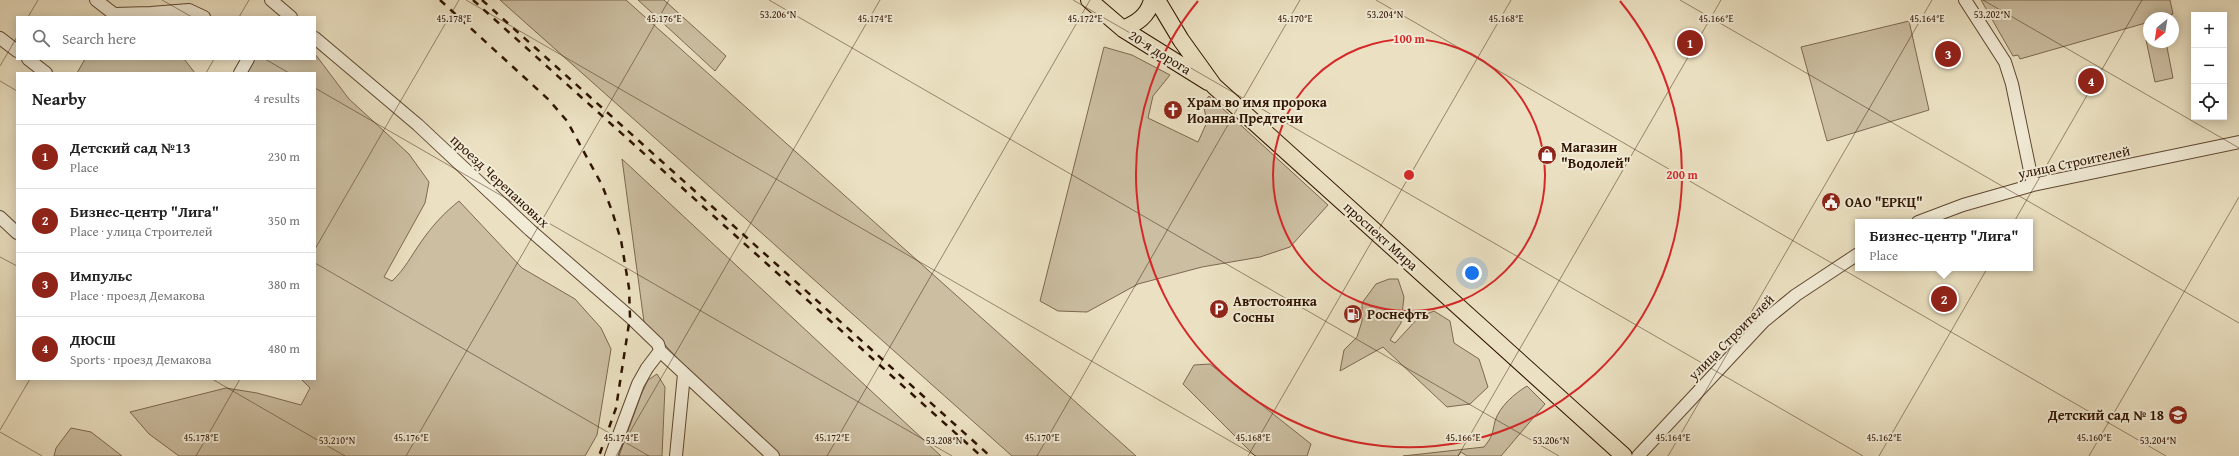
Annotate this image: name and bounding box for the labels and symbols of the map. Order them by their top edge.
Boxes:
text: 53.206°N [760,7,797,22]
text: 53.204°N [1367,7,1404,22]
text: 53.202°N [1974,7,2011,22]
text: 45.178°E [436,11,472,26]
text: 45.176°E [646,11,682,26]
text: 45.174°E [857,11,893,26]
text: 45.172°E [1067,11,1103,26]
text: 45.170°E [1277,11,1313,26]
text: 45.168°E [1488,11,1524,26]
text: 45.166°E [1698,11,1734,26]
text: 45.164°E [1909,11,1945,26]
north arrow [2143,12,2179,48]
street label: 20-я дорога [1125,25,1195,79]
pin: 1 [1677,28,1703,58]
text: 100 m [1393,30,1426,47]
pin: 3 [1935,39,1961,69]
pin: 4 [2078,66,2104,96]
place label: Храм во имя пророка Иоанна Предтечи [1187,92,1328,128]
church icon: Храм во имя пророка Иоанна Предтечи [1162,99,1184,121]
street label: проезд Черепановых [446,130,555,233]
place label: Магазин "Водолей" [1561,137,1631,173]
street label: улица Строителей [2015,140,2132,184]
shop icon: Магазин "Водолей" [1536,144,1558,166]
text: 200 m [1666,166,1699,183]
centre of rings [1402,168,1416,182]
public building icon: ОАО "ЕРКЦ" [1820,191,1842,213]
place label: ОАО "ЕРКЦ" [1845,192,1923,212]
street label: проспект Мира [1339,197,1423,275]
your location [1462,263,1482,283]
pin: 2 [1931,284,1957,314]
street label: улица Строителей [1683,290,1778,385]
place label: Автостоянка Сосны [1233,291,1318,327]
parking icon: Автостоянка Сосны [1208,298,1230,320]
fuel station icon: Роснефть [1342,303,1364,325]
place label: Роснефть [1367,304,1429,324]
school or university icon: Детский сад № 18 [2167,404,2189,426]
place label: Детский сад № 18 [2047,405,2164,425]
text: 45.178°E [183,430,219,445]
text: 45.176°E [393,430,429,445]
text: 45.174°E [603,430,639,445]
text: 45.172°E [814,430,850,445]
text: 45.170°E [1024,430,1060,445]
text: 45.168°E [1235,430,1271,445]
text: 45.166°E [1445,430,1481,445]
text: 45.164°E [1655,430,1691,445]
text: 45.162°E [1866,430,1902,445]
text: 45.160°E [2076,430,2112,445]
text: 53.210°N [319,433,356,448]
text: 53.208°N [926,433,963,448]
text: 53.206°N [1533,433,1570,448]
text: 53.204°N [2140,433,2177,448]

